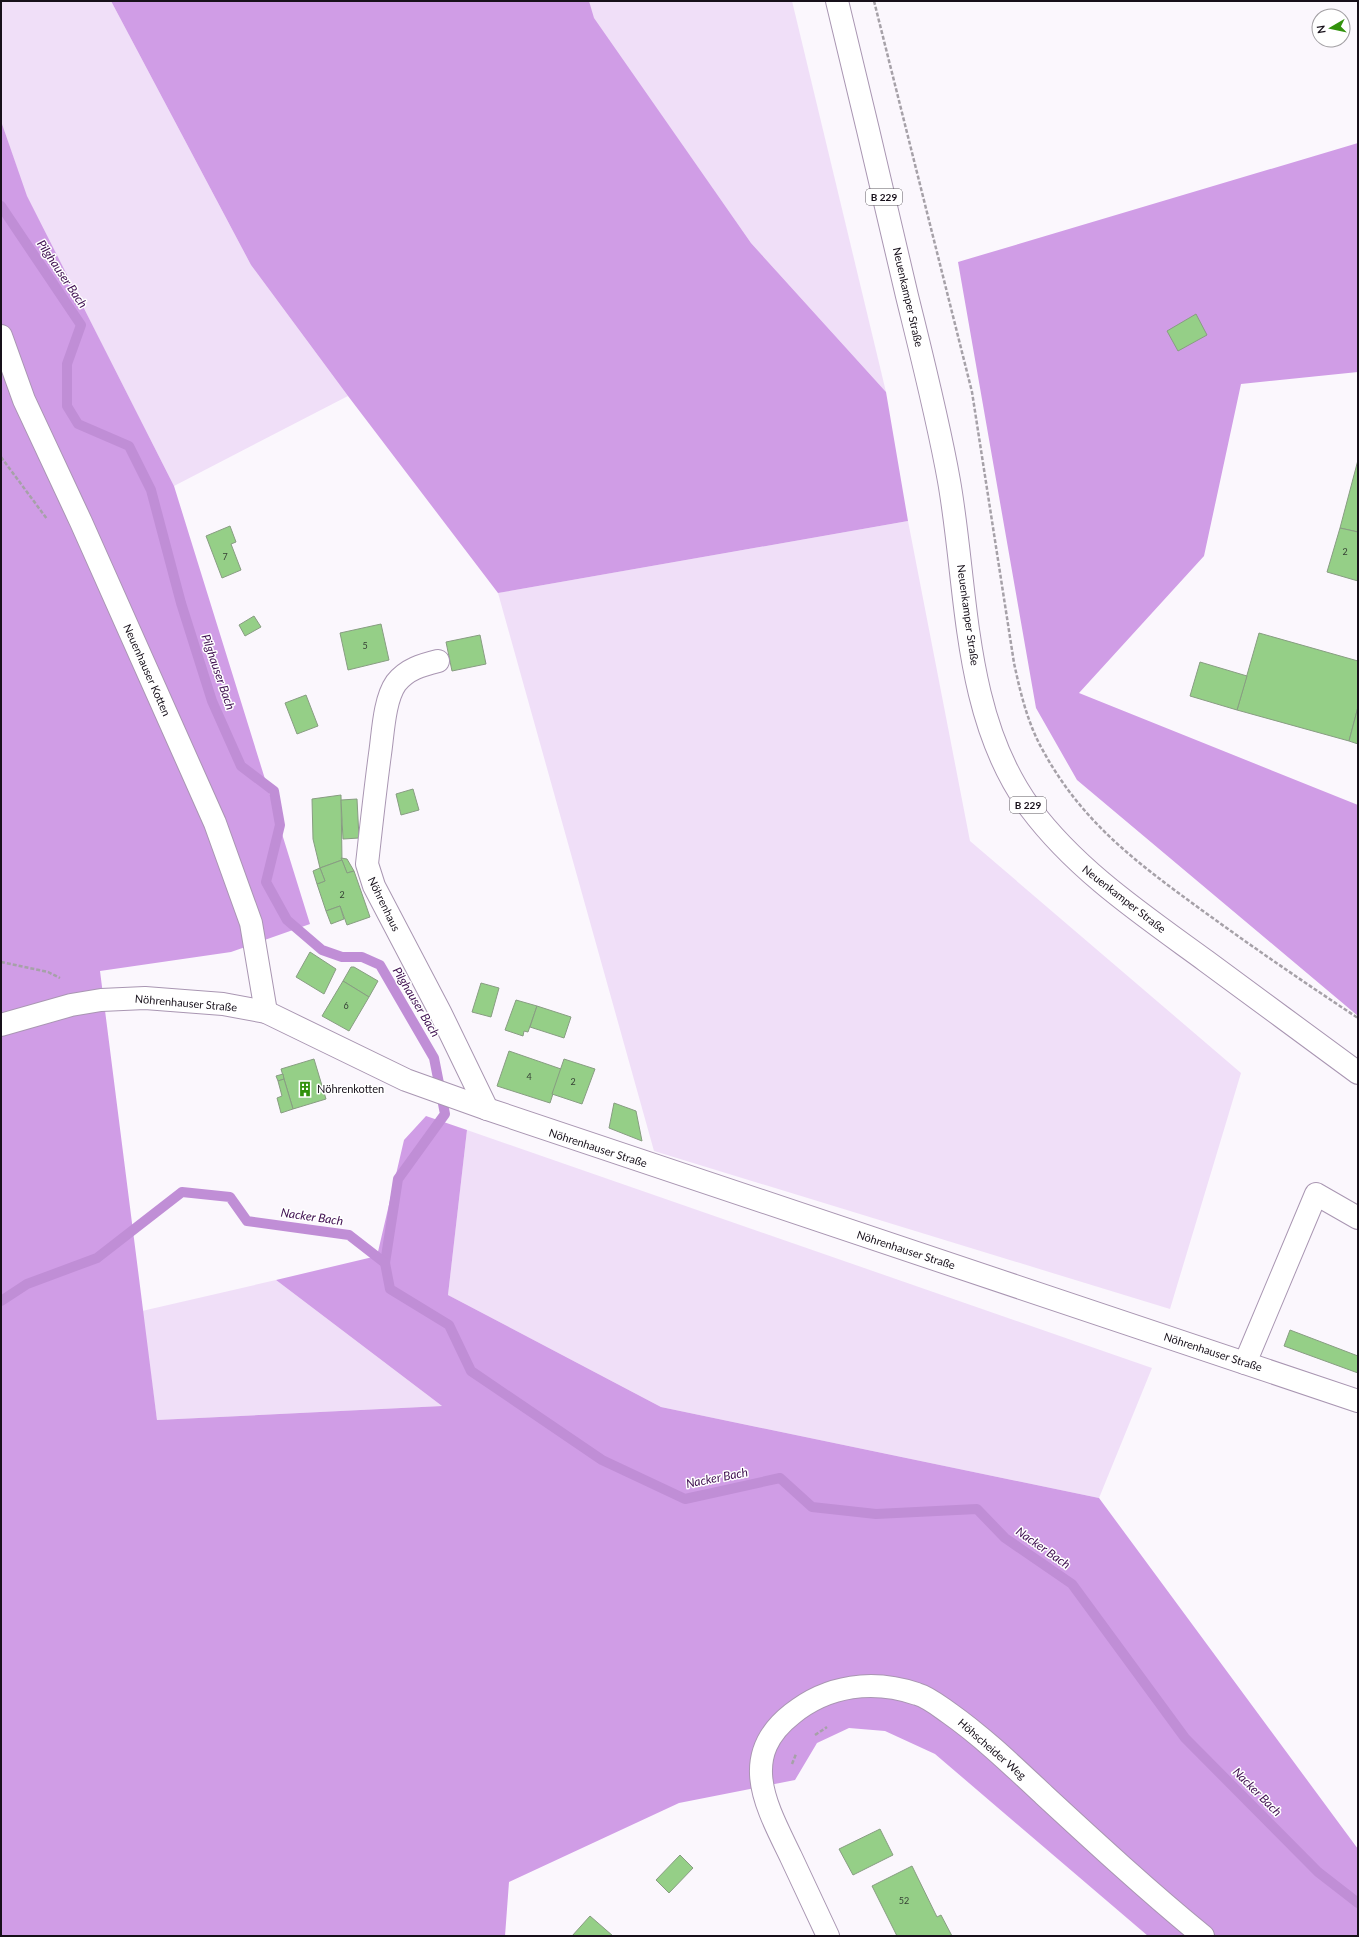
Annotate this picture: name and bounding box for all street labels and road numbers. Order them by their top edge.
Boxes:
road number: B 229 [866,189,902,205]
street label: Neuenkamper Straße [891,246,926,348]
street label: Neuenkamper Straße [955,564,982,667]
street label: Neuenhauser Kotten [121,622,174,718]
road number: B 229 [1010,797,1046,813]
street label: Neuenkamper Straße [1080,862,1169,935]
street label: Nöhrenhaus [366,874,403,933]
street label: Nöhrenhauser Straße [134,992,238,1013]
street label: Nöhrenhauser Straße [547,1126,649,1170]
street label: Nöhrenhauser Straße [855,1228,957,1272]
street label: Nöhrenhauser Straße [1162,1330,1264,1374]
street label: Höhscheider Weg [956,1716,1029,1782]

